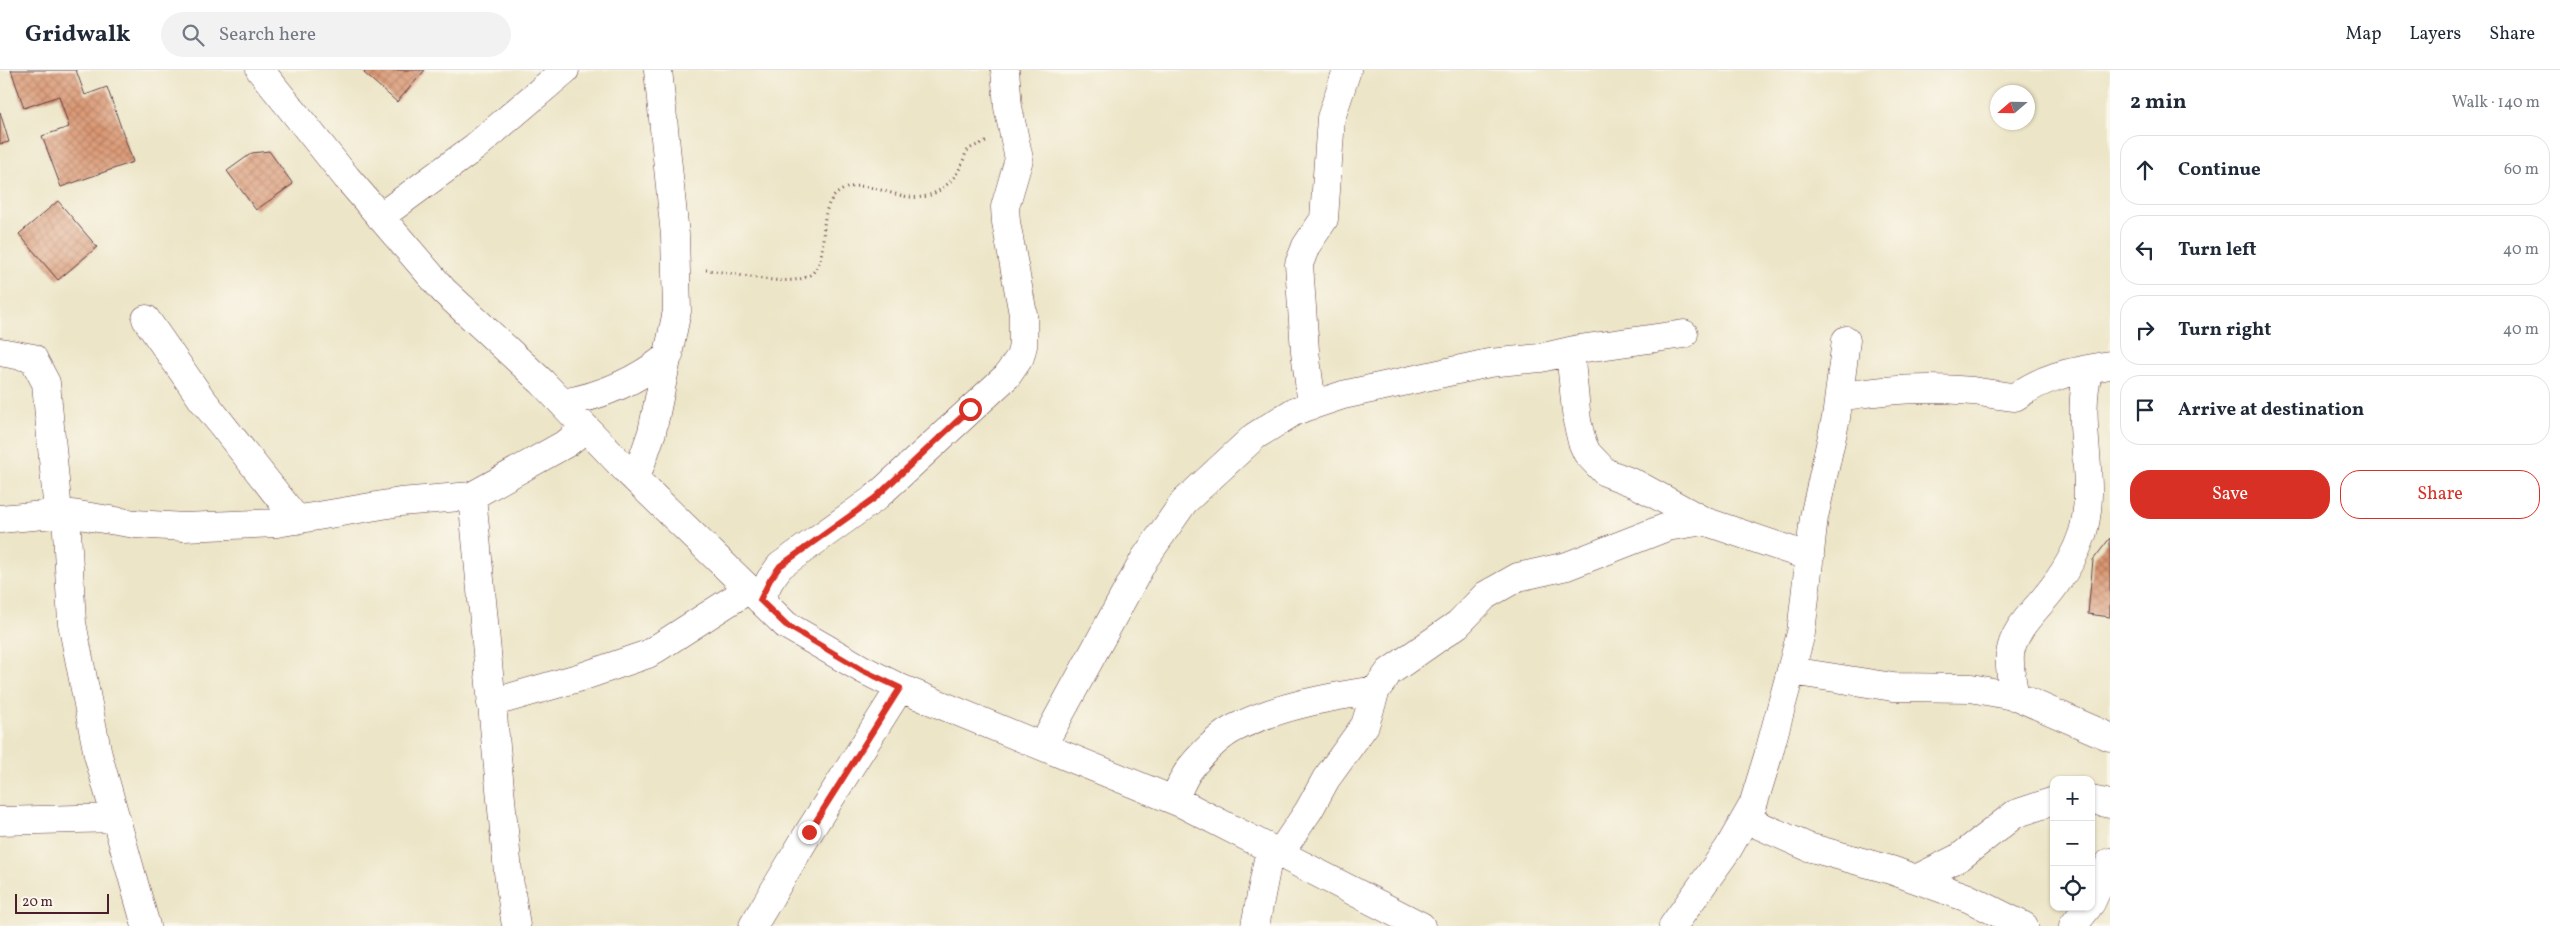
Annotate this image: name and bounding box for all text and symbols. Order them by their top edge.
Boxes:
search box [161,12,511,57]
text: Gridwalk [25,18,131,52]
icon: search [179,21,207,49]
text: Search here [219,22,316,48]
text: Map [2345,22,2381,47]
text: Layers [2409,22,2461,47]
text: Share [2489,22,2535,47]
north arrow [1990,85,2035,130]
text: 2 min [2130,88,2187,117]
text: Walk · 140 m [2452,92,2540,114]
icon: ahead [2131,156,2159,184]
text: Continue [2178,157,2261,183]
text: 60 m [2504,159,2539,181]
icon: left [2131,236,2159,264]
text: Turn left [2178,237,2257,263]
text: 40 m [2503,239,2539,261]
icon: right [2131,316,2159,344]
text: Turn right [2178,317,2271,343]
text: 40 m [2503,319,2539,341]
icon: arrive [2131,396,2159,424]
text: Arrive at destination [2178,397,2364,423]
route start [959,398,982,421]
button: Save [2130,470,2330,519]
button: Share [2340,470,2540,519]
map controls [2050,776,2095,911]
button: + [2050,776,2095,821]
route end [798,821,821,844]
button: − [2050,821,2095,866]
button: locate [2050,866,2095,911]
scale bar [15,891,109,914]
text: 20 m [22,893,53,912]

